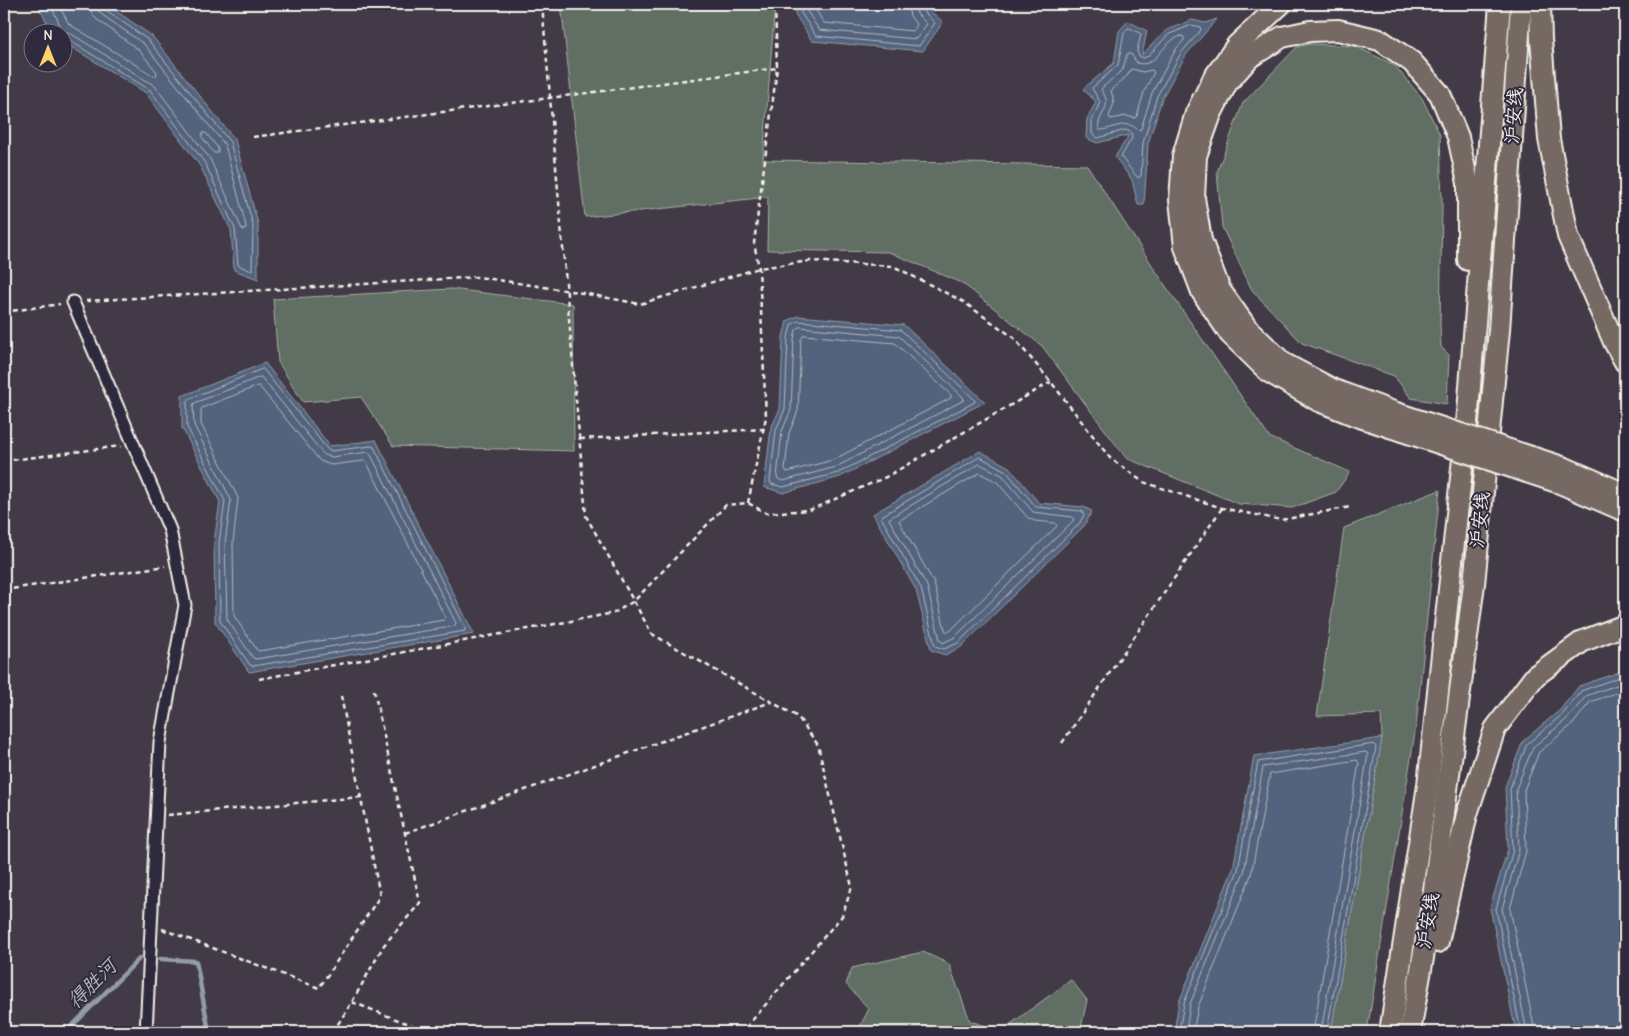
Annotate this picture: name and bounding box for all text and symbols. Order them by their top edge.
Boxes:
north arrow [22,22,72,72]
text: N [43,27,53,44]
street label: 沪安线 [1501,87,1527,145]
street label: 沪安线 [1466,490,1494,550]
street label: 沪安线 [1413,891,1443,951]
water label: 得胜河 [63,953,123,1013]

